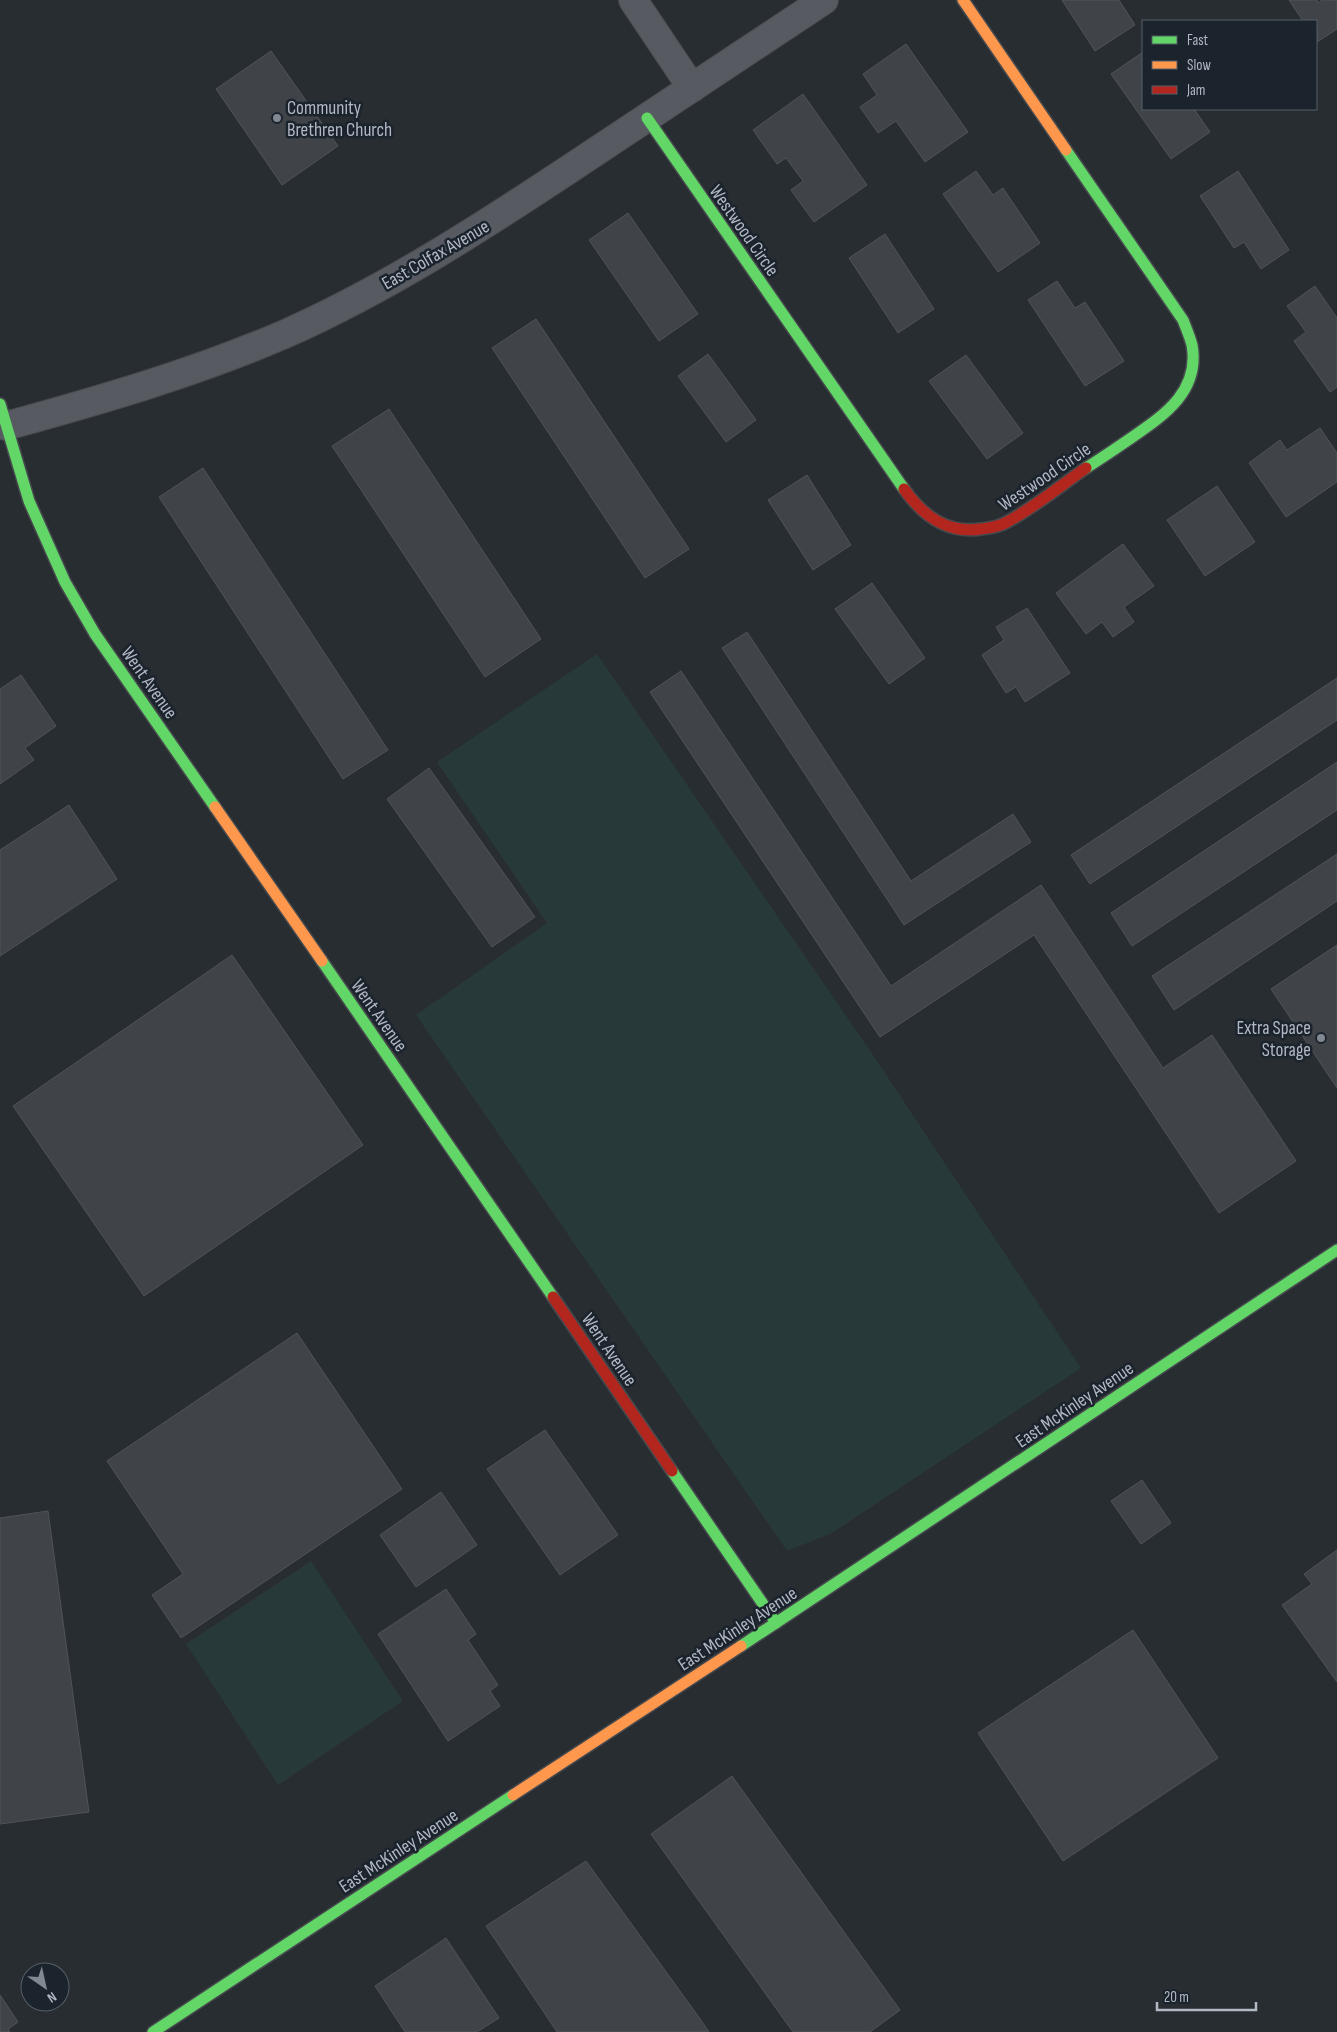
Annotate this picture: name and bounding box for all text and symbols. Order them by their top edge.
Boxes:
legend [1142,20,1317,110]
text: Fast [1187,31,1209,50]
text: Slow [1187,56,1211,75]
text: Jam [1186,81,1205,100]
place label: Community Brethren Church [287,97,392,142]
marker: Community Brethren Church [271,112,283,124]
street label: Westwood Circle [704,181,784,281]
street label: East Colfax Avenue [378,215,494,295]
street label: Westwood Circle [994,438,1095,516]
street label: Went Avenue [115,642,182,724]
street label: Went Avenue [345,975,412,1057]
place label: Extra Space Storage [1236,1017,1311,1062]
marker: Extra Space Storage [1315,1032,1327,1044]
street label: Went Avenue [576,1309,642,1391]
street label: East McKinley Avenue [1011,1357,1138,1453]
street label: East McKinley Avenue [674,1582,802,1676]
street label: East McKinley Avenue [335,1804,463,1898]
north arrow [20,1962,70,2012]
scale bar [1157,1980,1256,2012]
text: N [44,1988,60,2007]
text: 20 m [1164,1988,1189,2007]

